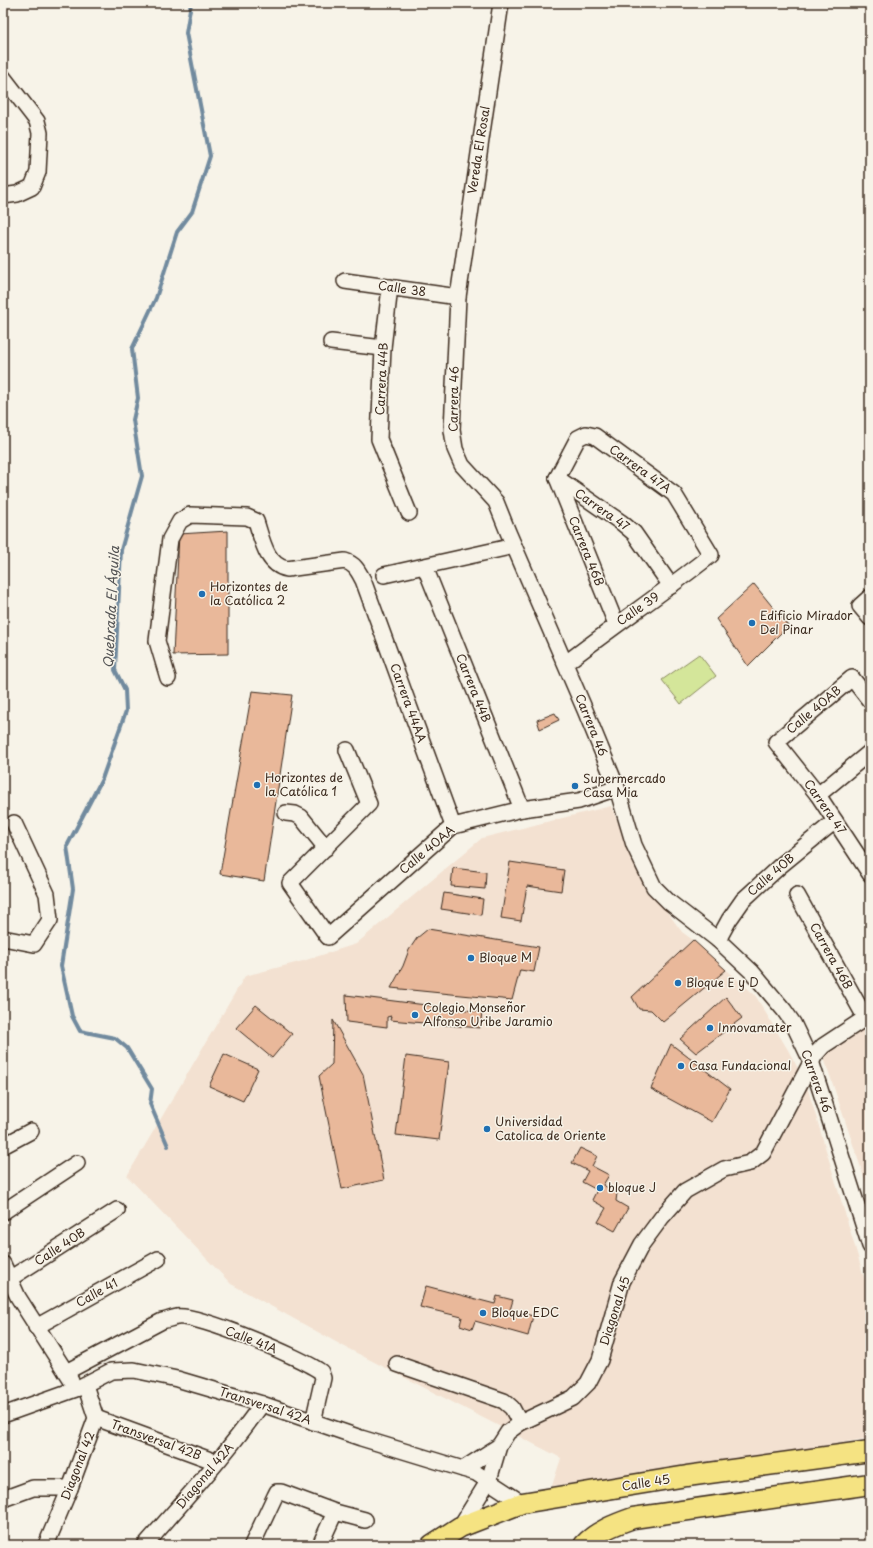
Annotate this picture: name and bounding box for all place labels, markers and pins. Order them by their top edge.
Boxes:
place label: Horizontes de la Católica 2 [210,577,288,609]
marker: Horizontes de la Católica 2 [197,589,207,599]
place label: Edificio Mirador Del Pinar [760,606,853,638]
marker: Edificio Mirador Del Pinar [747,618,757,628]
place label: Horizontes de la Católica 1 [265,768,343,800]
place label: Supermercado Casa Mia [583,769,666,801]
marker: Horizontes de la Católica 1 [252,780,262,790]
marker: Supermercado Casa Mia [570,781,580,791]
place label: Bloque M [479,948,532,966]
marker: Bloque M [466,953,476,963]
place label: Bloque E y D [686,973,759,991]
marker: Bloque E y D [673,978,683,988]
place label: Colegio Monseñor Alfonso Uribe Jaramio [423,998,553,1030]
marker: Colegio Monseñor Alfonso Uribe Jaramio [410,1010,420,1020]
place label: Innovamater [718,1018,792,1036]
marker: Innovamater [705,1023,715,1033]
place label: Casa Fundacional [689,1056,791,1074]
marker: Casa Fundacional [676,1061,686,1071]
place label: Universidad Catolica de Oriente [495,1112,606,1144]
marker: Universidad Catolica de Oriente [482,1124,492,1134]
place label: bloque J [608,1178,656,1196]
marker: bloque J [595,1183,605,1193]
place label: Bloque EDC [491,1303,559,1321]
marker: Bloque EDC [478,1308,488,1318]

